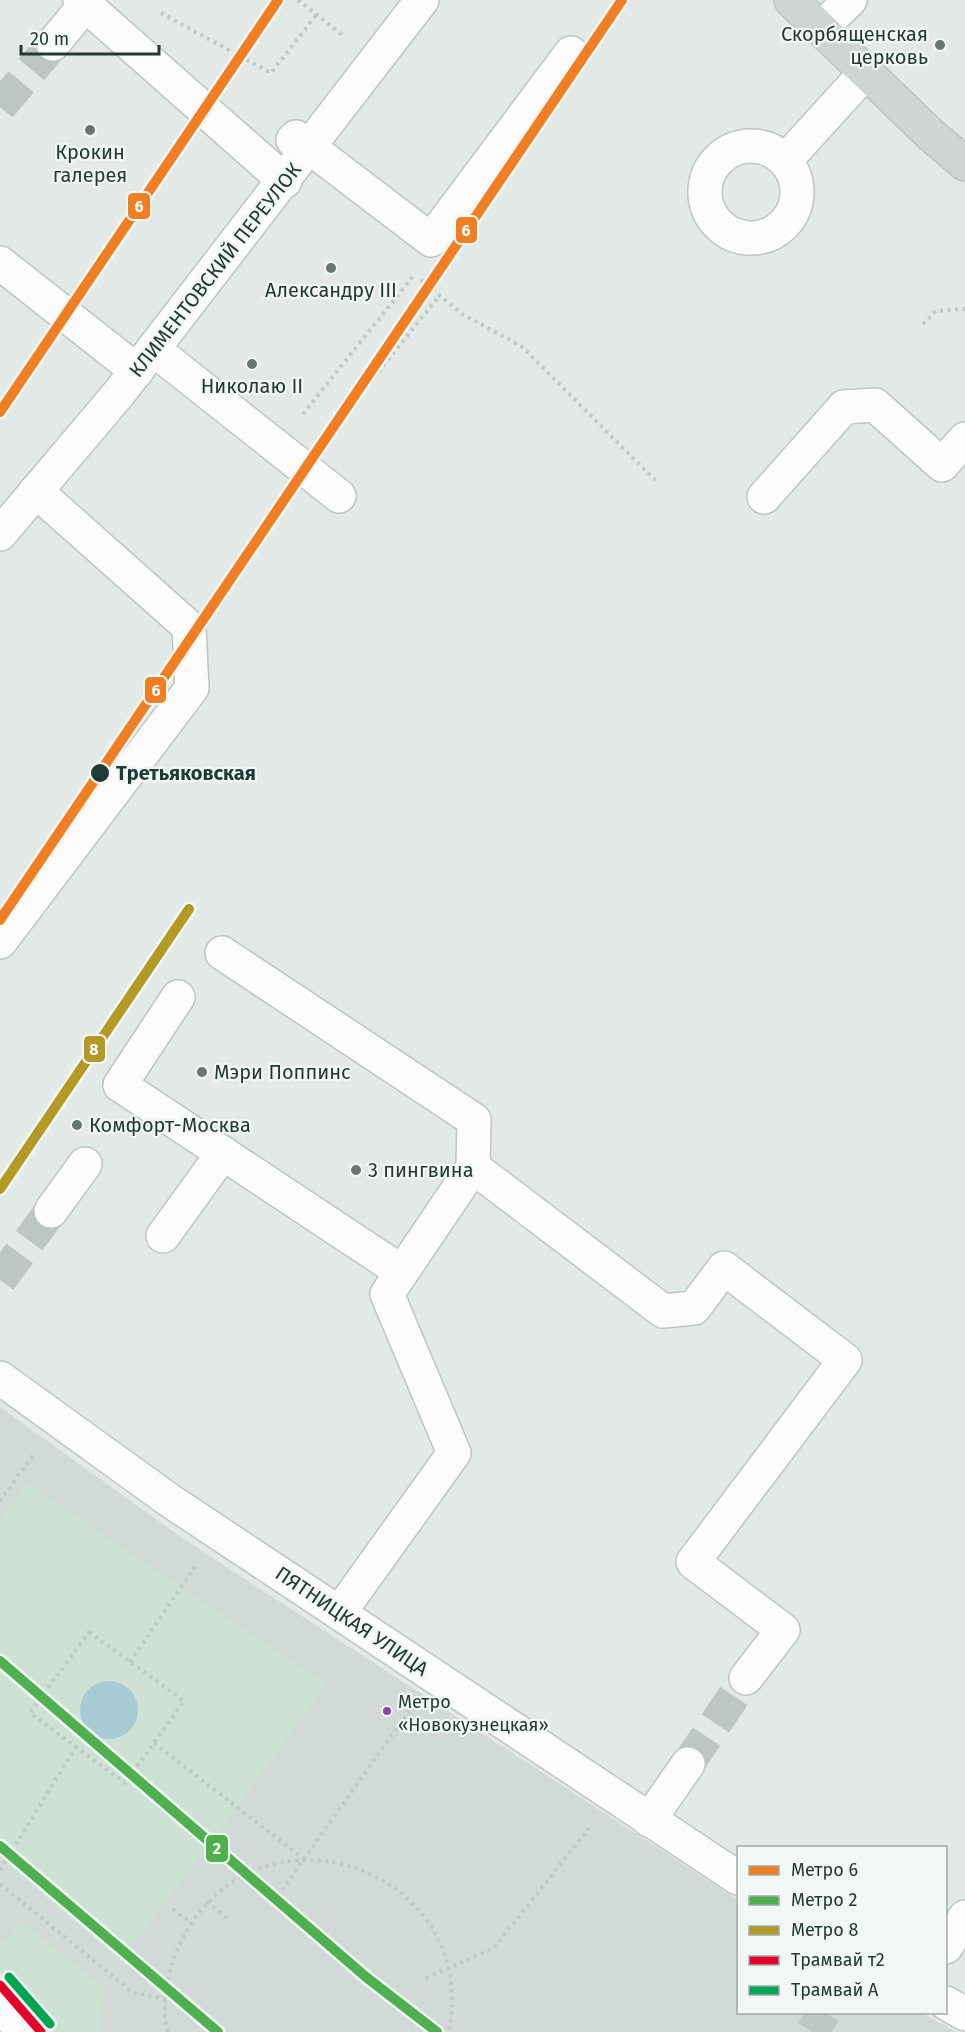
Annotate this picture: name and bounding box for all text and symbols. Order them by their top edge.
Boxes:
scale bar [21,18,159,56]
place label: Скорбященская церковь [781,22,928,69]
text: 20 m [30,28,69,50]
marker: Скорбященская церковь [933,38,947,52]
marker: Крокин галерея [83,123,97,137]
place label: Крокин галерея [53,140,127,187]
street label: КЛИМЕНТОВСКИЙ ПЕРЕУЛОК [124,158,306,382]
line badge: 6 [127,192,151,220]
text: 6 [134,197,144,216]
line badge: 6 [455,216,478,244]
text: 6 [461,221,471,240]
marker: Александру III [324,261,338,275]
place label: Александру III [265,278,397,302]
marker: Николаю II [245,357,259,371]
place label: Николаю II [201,374,303,398]
line badge: 6 [144,676,167,704]
text: 6 [151,681,161,700]
place label: Третьяковская [116,761,256,785]
marker: Третьяковская [89,762,111,784]
line badge: 8 [83,1035,106,1063]
text: 8 [89,1040,99,1059]
place label: Мэри Поппинс [214,1060,351,1084]
marker: Мэри Поппинс [195,1065,209,1079]
place label: Комфорт-Москва [89,1113,251,1137]
marker: Комфорт-Москва [70,1118,84,1132]
place label: 3 пингвина [368,1158,474,1182]
marker: 3 пингвина [349,1163,363,1177]
street label: ПЯТНИЦКАЯ УЛИЦА [271,1561,433,1681]
place label: Метро «Новокузнецкая» [398,1691,549,1736]
marker: Метро «Новокузнецкая» [381,1705,393,1717]
line badge: 2 [205,1834,229,1863]
text: 2 [213,1839,221,1858]
legend [737,1846,947,2014]
text: Метро 6 [791,1859,858,1881]
text: Метро 2 [791,1889,857,1911]
text: Метро 8 [791,1919,858,1941]
text: Трамвай т2 [791,1949,885,1971]
text: Трамвай А [791,1979,879,2001]

